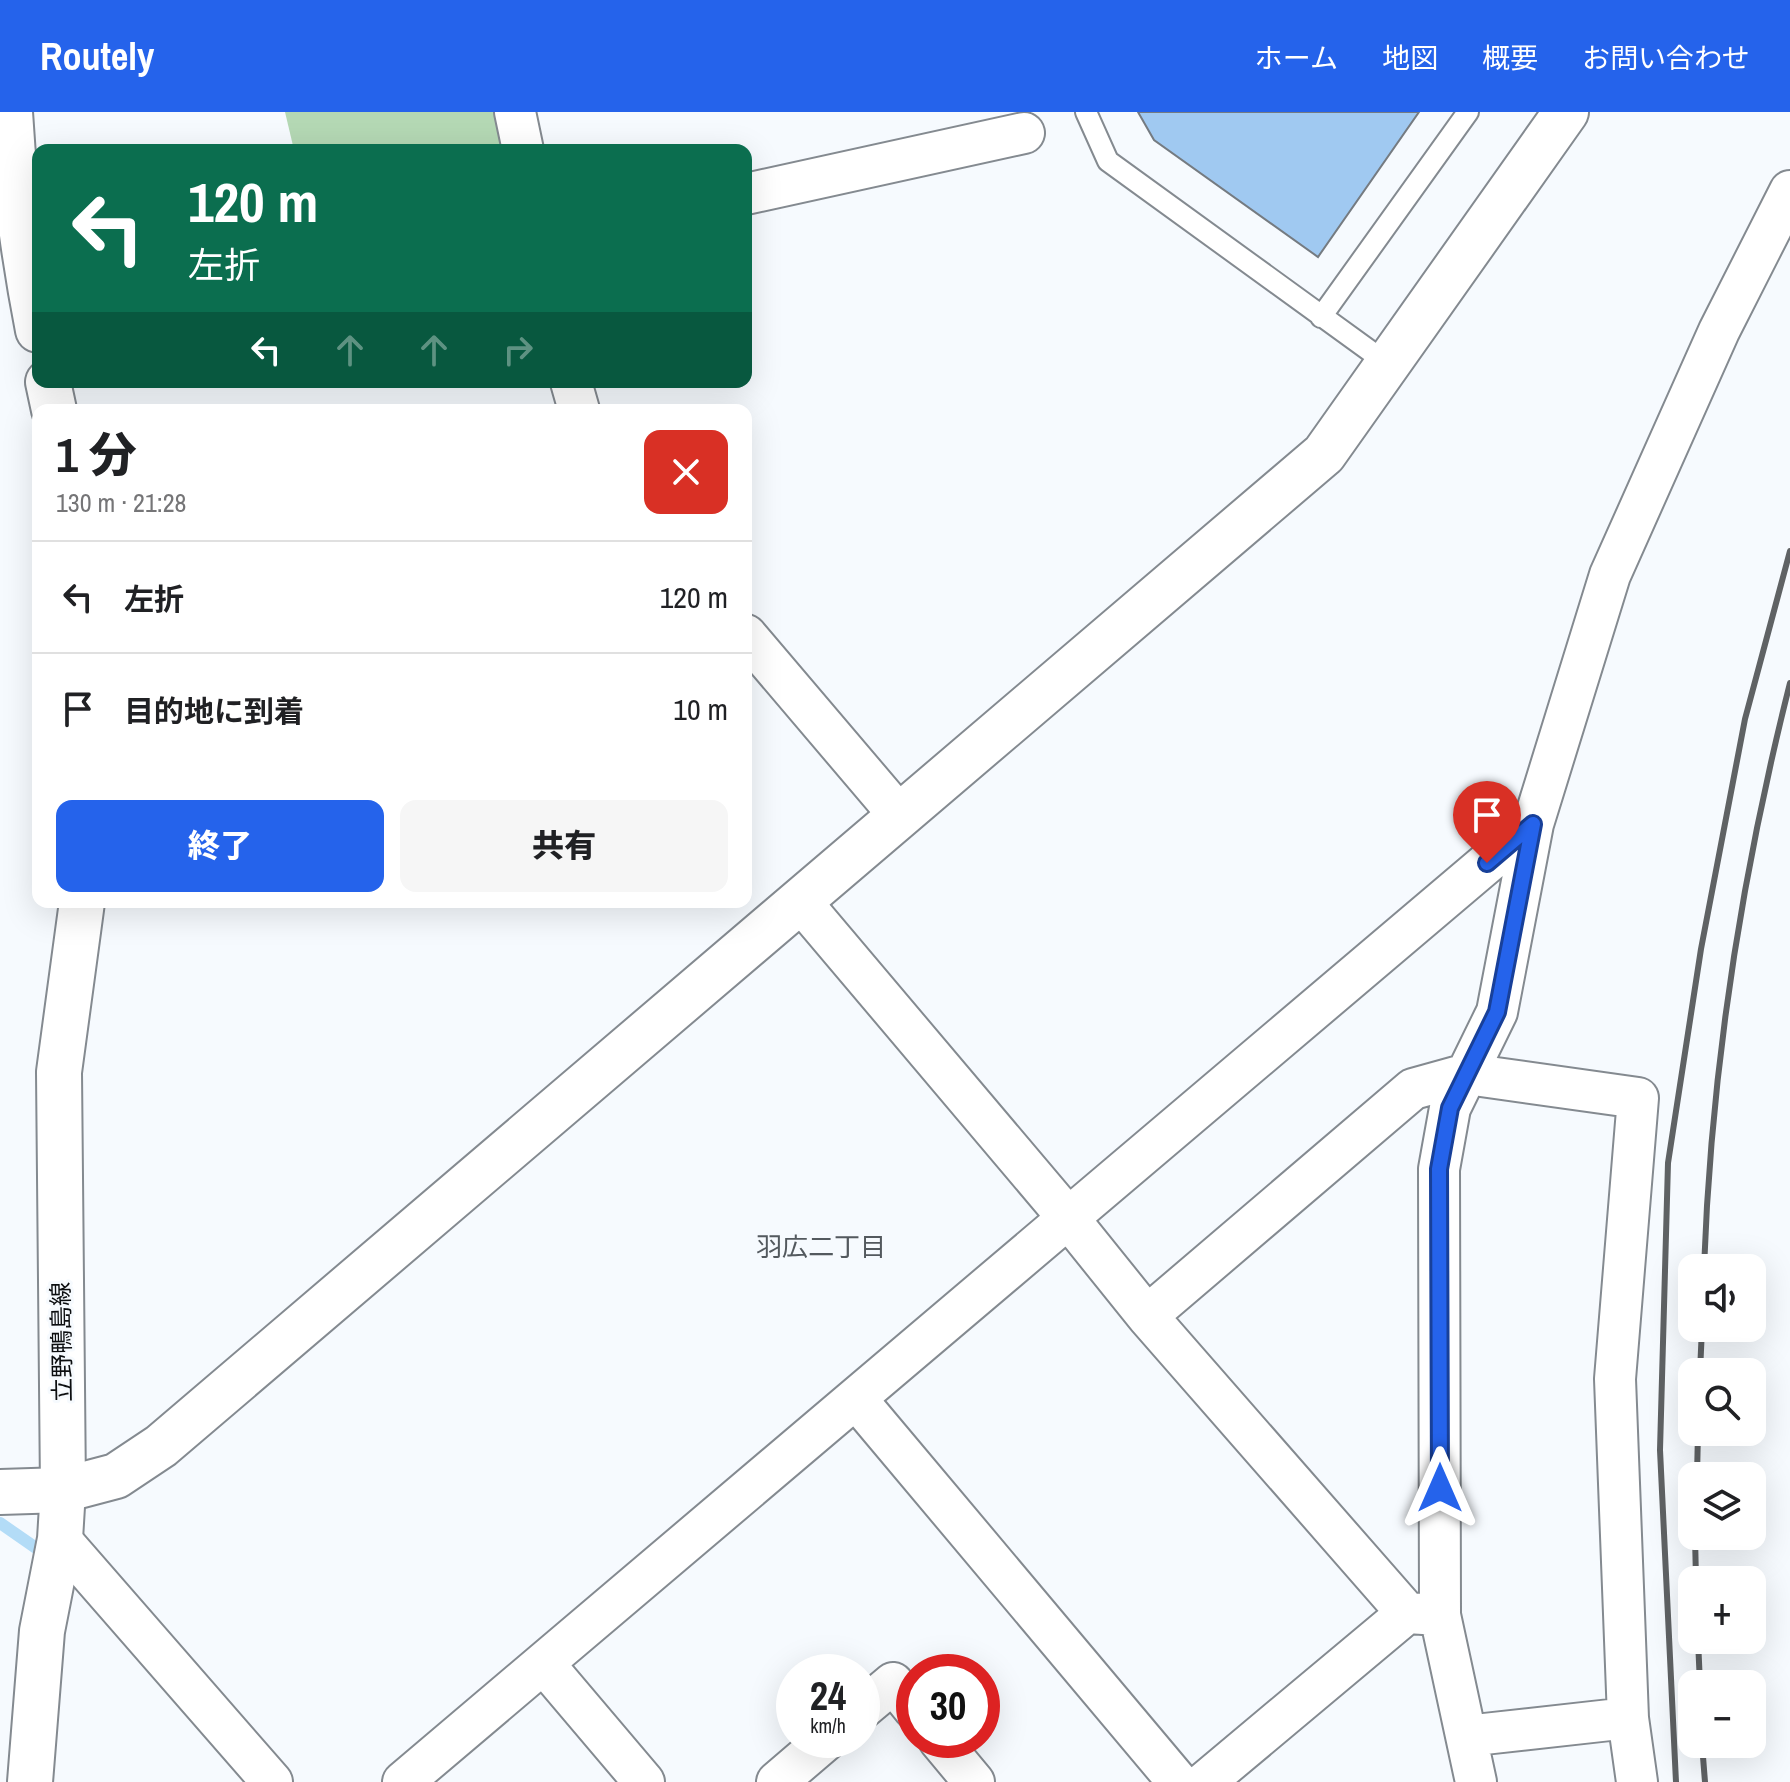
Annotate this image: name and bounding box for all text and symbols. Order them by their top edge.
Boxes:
text: Routely [40,31,154,82]
text: ホーム [1255,39,1338,77]
text: 地図 [1382,39,1438,77]
text: 概要 [1482,39,1538,77]
text: お問い合わせ [1582,39,1750,77]
text: 120 m [188,164,318,239]
icon: left [56,176,160,280]
text: 左折 [188,241,260,289]
icon: left [244,328,288,372]
icon: ahead [328,328,372,372]
icon: ahead [412,328,456,372]
icon: right [496,328,540,372]
text: 1 分 [56,422,137,487]
button: close [644,430,728,514]
text: 130 m · 21:28 [56,485,186,520]
icon: left [56,575,100,619]
text: 120 m [660,577,728,617]
text: 左折 [124,579,184,619]
icon: arrive [56,687,100,731]
text: 10 m [673,689,728,729]
text: 目的地に到着 [124,691,304,731]
pin [1453,781,1521,863]
icon: arrive [1465,793,1509,837]
button: 終了 [56,800,384,892]
button: 共有 [400,800,728,892]
district label: 羽広二丁目 [756,1229,886,1264]
map controls [1678,1254,1766,1758]
button: sound [1678,1254,1766,1342]
street label: 立野鴨島線 [44,1282,78,1402]
button: search [1678,1358,1766,1446]
position arrow [1398,1446,1482,1530]
button: layers [1678,1462,1766,1550]
button: + [1678,1566,1766,1654]
speed limit sign: 30 [896,1654,1000,1758]
text: 24 [810,1669,846,1722]
button: − [1678,1670,1766,1758]
text: km/h [810,1712,846,1739]

